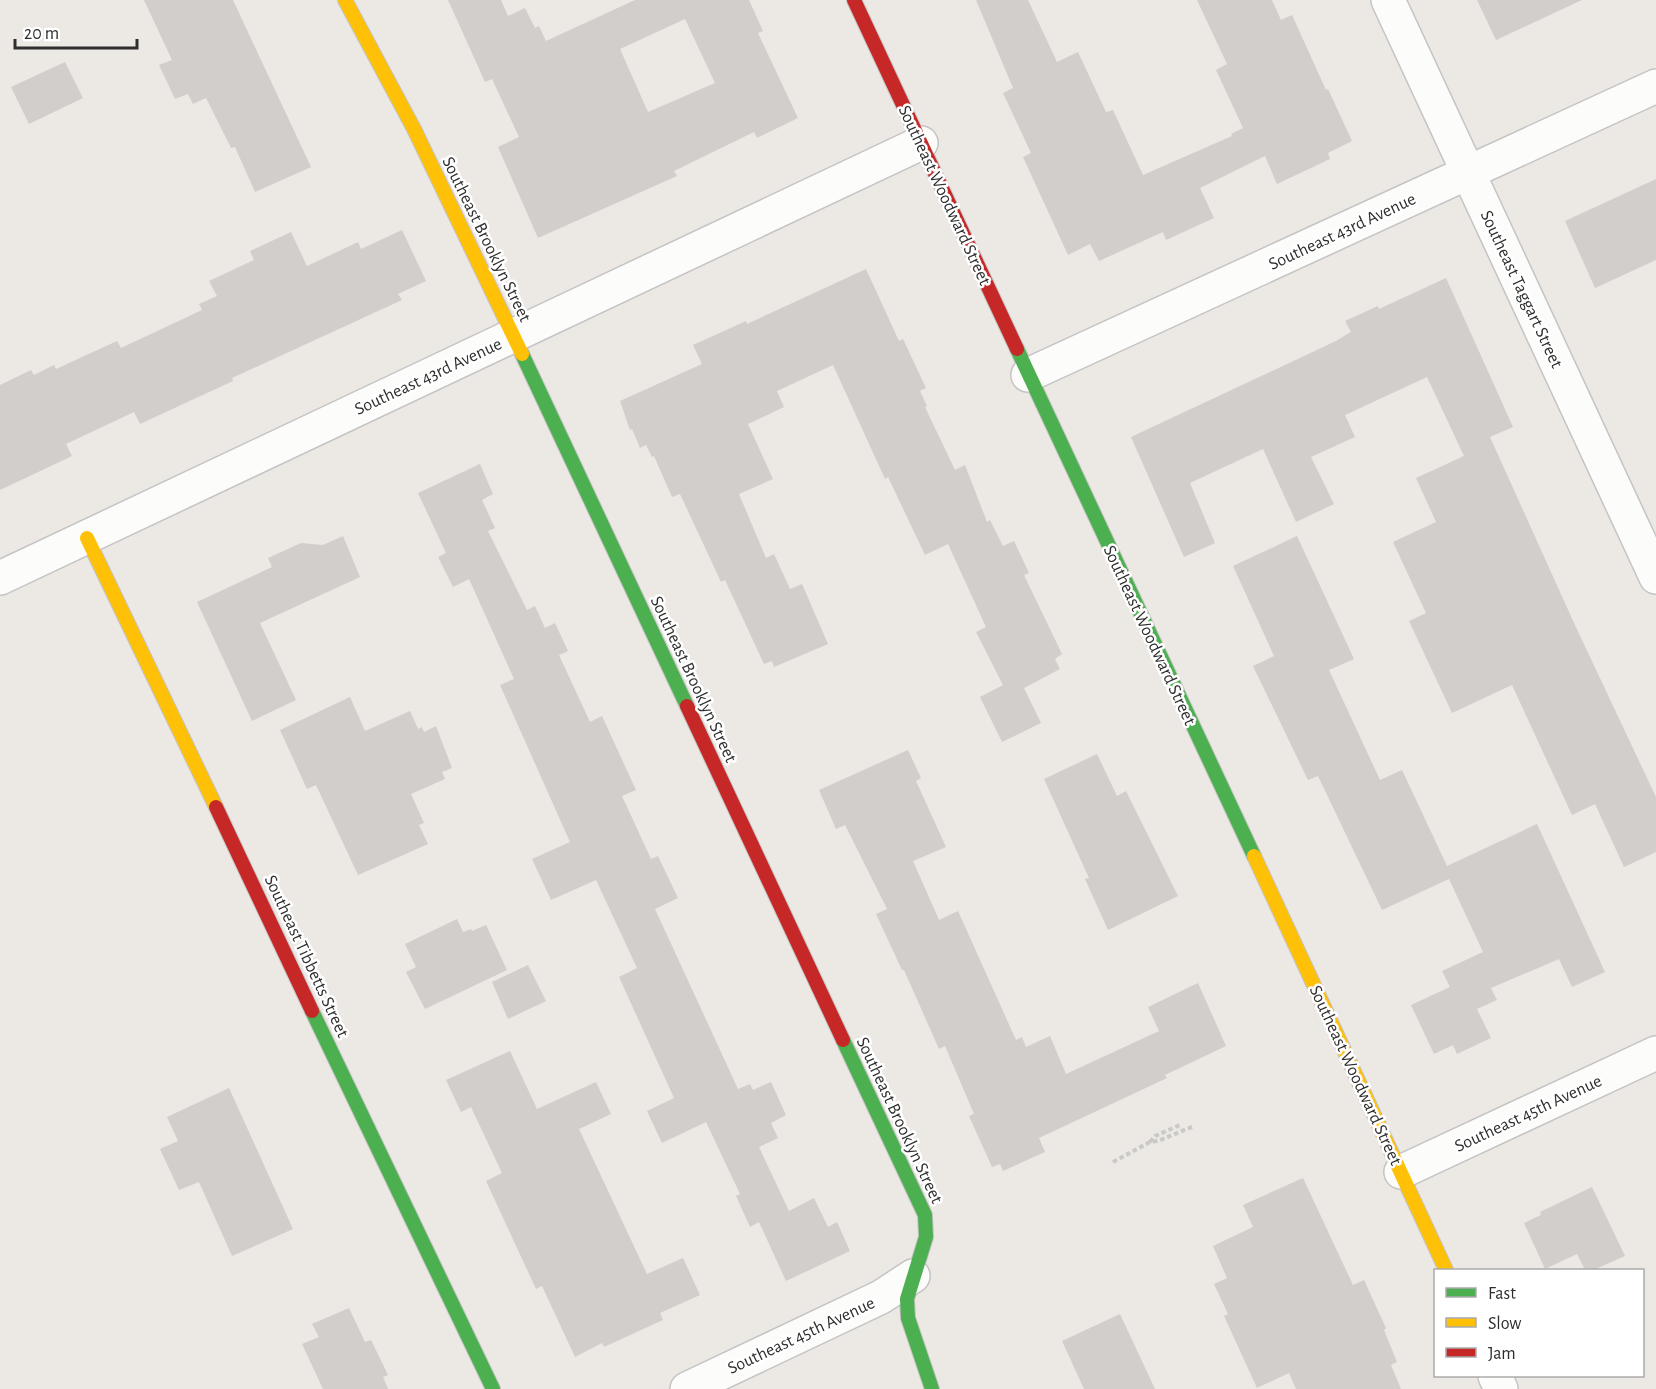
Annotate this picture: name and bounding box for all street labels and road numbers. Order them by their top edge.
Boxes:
street label: Southeast Woodward Street [895,103,994,288]
street label: Southeast Brooklyn Street [438,154,534,325]
street label: Southeast 43rd Avenue [1266,190,1419,274]
street label: Southeast Taggart Street [1477,208,1566,371]
street label: Southeast 43rd Avenue [352,335,505,419]
street label: Southeast Woodward Street [1100,543,1199,728]
street label: Southeast Brooklyn Street [647,594,740,766]
street label: Southeast Tibbetts Street [261,873,352,1041]
street label: Southeast Woodward Street [1306,983,1405,1168]
street label: Southeast Brooklyn Street [853,1035,946,1207]
street label: Southeast 45th Avenue [1452,1072,1605,1156]
street label: Southeast 45th Avenue [725,1294,878,1378]

